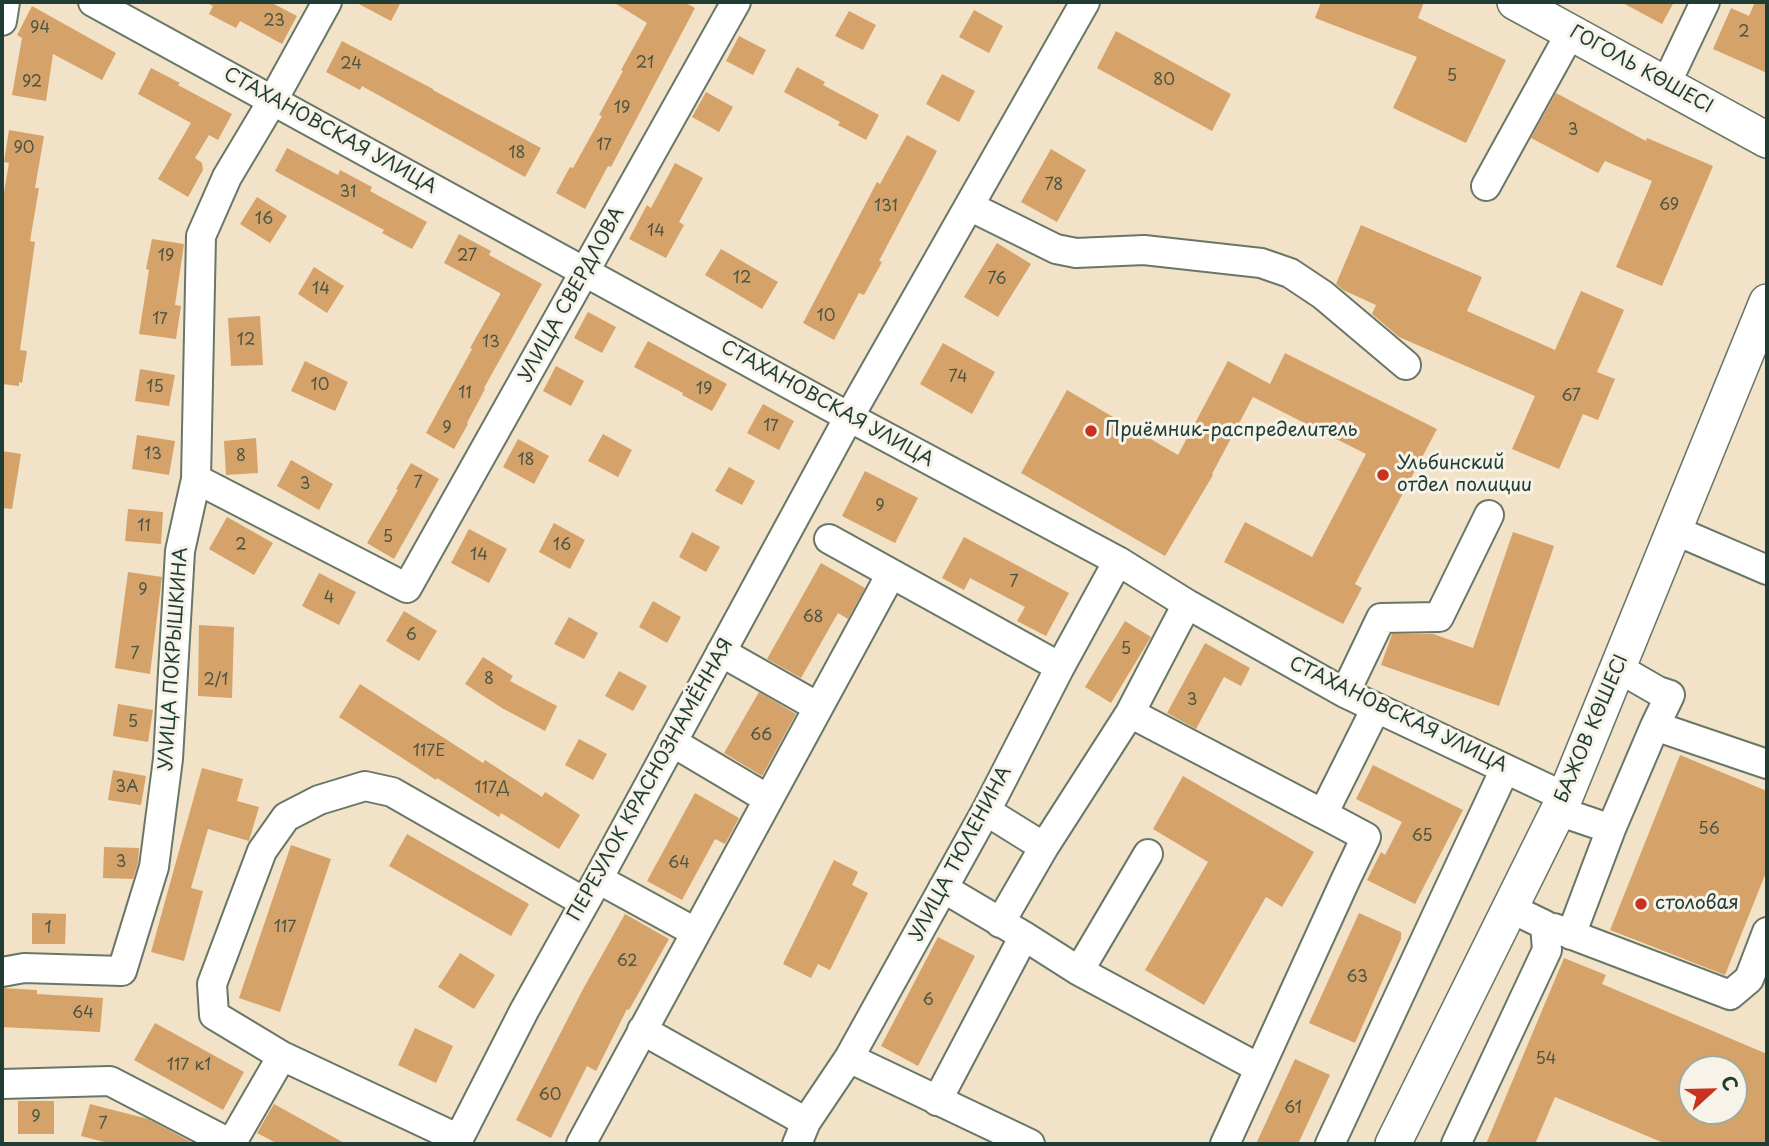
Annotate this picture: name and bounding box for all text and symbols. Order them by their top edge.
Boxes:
house number: 23 [263,12,285,32]
house number: 94 [30,19,50,39]
street label: ГОГОЛЬ КӨШЕСІ [1566,21,1716,119]
house number: 2 [1738,23,1750,43]
house number: 21 [636,54,654,74]
house number: 24 [340,55,362,75]
street label: СТАХАНОВСКАЯ УЛИЦА [220,63,440,199]
house number: 5 [1447,67,1457,87]
house number: 80 [1153,71,1175,91]
house number: 92 [22,73,42,93]
house number: 19 [614,99,630,119]
house number: 3 [1568,121,1578,141]
house number: 17 [596,136,612,156]
house number: 90 [13,139,35,159]
house number: 18 [508,144,526,164]
house number: 78 [1045,176,1063,196]
house number: 31 [340,183,356,203]
house number: 69 [1659,196,1679,216]
house number: 131 [874,197,898,217]
street label: УЛИЦА СВЕРДЛОВА [514,204,630,386]
house number: 16 [255,210,273,230]
house number: 14 [647,222,665,242]
house number: 19 [158,247,174,267]
house number: 27 [457,247,477,267]
house number: 12 [733,269,751,289]
house number: 76 [987,270,1007,290]
house number: 14 [312,280,330,300]
house number: 10 [817,307,835,327]
house number: 17 [152,310,168,330]
house number: 12 [237,331,255,351]
house number: 13 [482,333,500,353]
street label: СТАХАНОВСКАЯ УЛИЦА [717,336,937,472]
house number: 74 [949,368,967,388]
house number: 10 [311,376,329,396]
house number: 15 [146,378,164,398]
house number: 19 [696,380,712,400]
house number: 11 [458,384,472,404]
house number: 67 [1561,387,1581,407]
house number: 17 [763,417,779,437]
house number: 9 [442,419,452,439]
place label: Приёмник-распределитель [1105,420,1357,442]
marker: Приёмник-распределитель [1083,423,1099,439]
house number: 13 [144,445,162,465]
house number: 8 [236,447,246,467]
house number: 18 [517,451,535,471]
place label: Ульбинский отдел полиции [1397,453,1532,497]
marker: Ульбинский отдел полиции [1375,467,1391,483]
house number: 7 [413,474,423,494]
house number: 3 [300,475,310,495]
house number: 9 [875,497,885,517]
house number: 11 [137,517,151,537]
house number: 5 [383,528,393,548]
house number: 2 [235,536,247,556]
house number: 16 [553,536,571,556]
house number: 14 [470,546,488,566]
street label: УЛИЦА ПОКРЫШКИНА [155,547,193,771]
house number: 7 [1009,573,1019,593]
house number: 9 [138,581,148,601]
house number: 4 [324,589,334,609]
house number: 68 [802,608,824,628]
house number: 6 [405,626,417,646]
street label: ПЕРЕУЛОК КРАСНОЗНАМЁННАЯ [564,635,738,925]
house number: 5 [1121,640,1131,660]
house number: 7 [130,645,140,665]
street label: СТАХАНОВСКАЯ УЛИЦА [1285,652,1511,778]
street label: БАЖОВ КӨШЕСІ [1551,652,1633,806]
house number: 8 [484,670,494,690]
house number: 2/1 [203,671,229,691]
house number: 3 [1187,691,1197,711]
house number: 5 [128,713,138,733]
house number: 66 [750,726,772,746]
house number: 117Е [413,742,445,762]
street label: УЛИЦА ТЮЛЕНИНА [905,763,1017,945]
house number: 3А [116,778,138,798]
house number: 117Д [475,779,509,799]
house number: 56 [1698,820,1720,840]
house number: 65 [1411,827,1433,847]
house number: 3 [116,853,126,873]
house number: 64 [668,854,690,874]
place label: столовая [1655,893,1739,915]
marker: столовая [1633,896,1649,912]
house number: 117 [274,918,296,938]
house number: 1 [44,919,52,939]
house number: 62 [616,952,638,972]
house number: 63 [1346,968,1368,988]
house number: 6 [922,991,934,1011]
house number: 64 [72,1004,94,1024]
house number: 54 [1536,1050,1556,1070]
north arrow [1678,1055,1748,1125]
house number: 117 к1 [167,1056,211,1076]
text: С [1715,1071,1746,1095]
house number: 60 [539,1086,561,1106]
house number: 61 [1284,1099,1302,1119]
house number: 9 [31,1108,41,1128]
house number: 7 [98,1115,108,1135]

